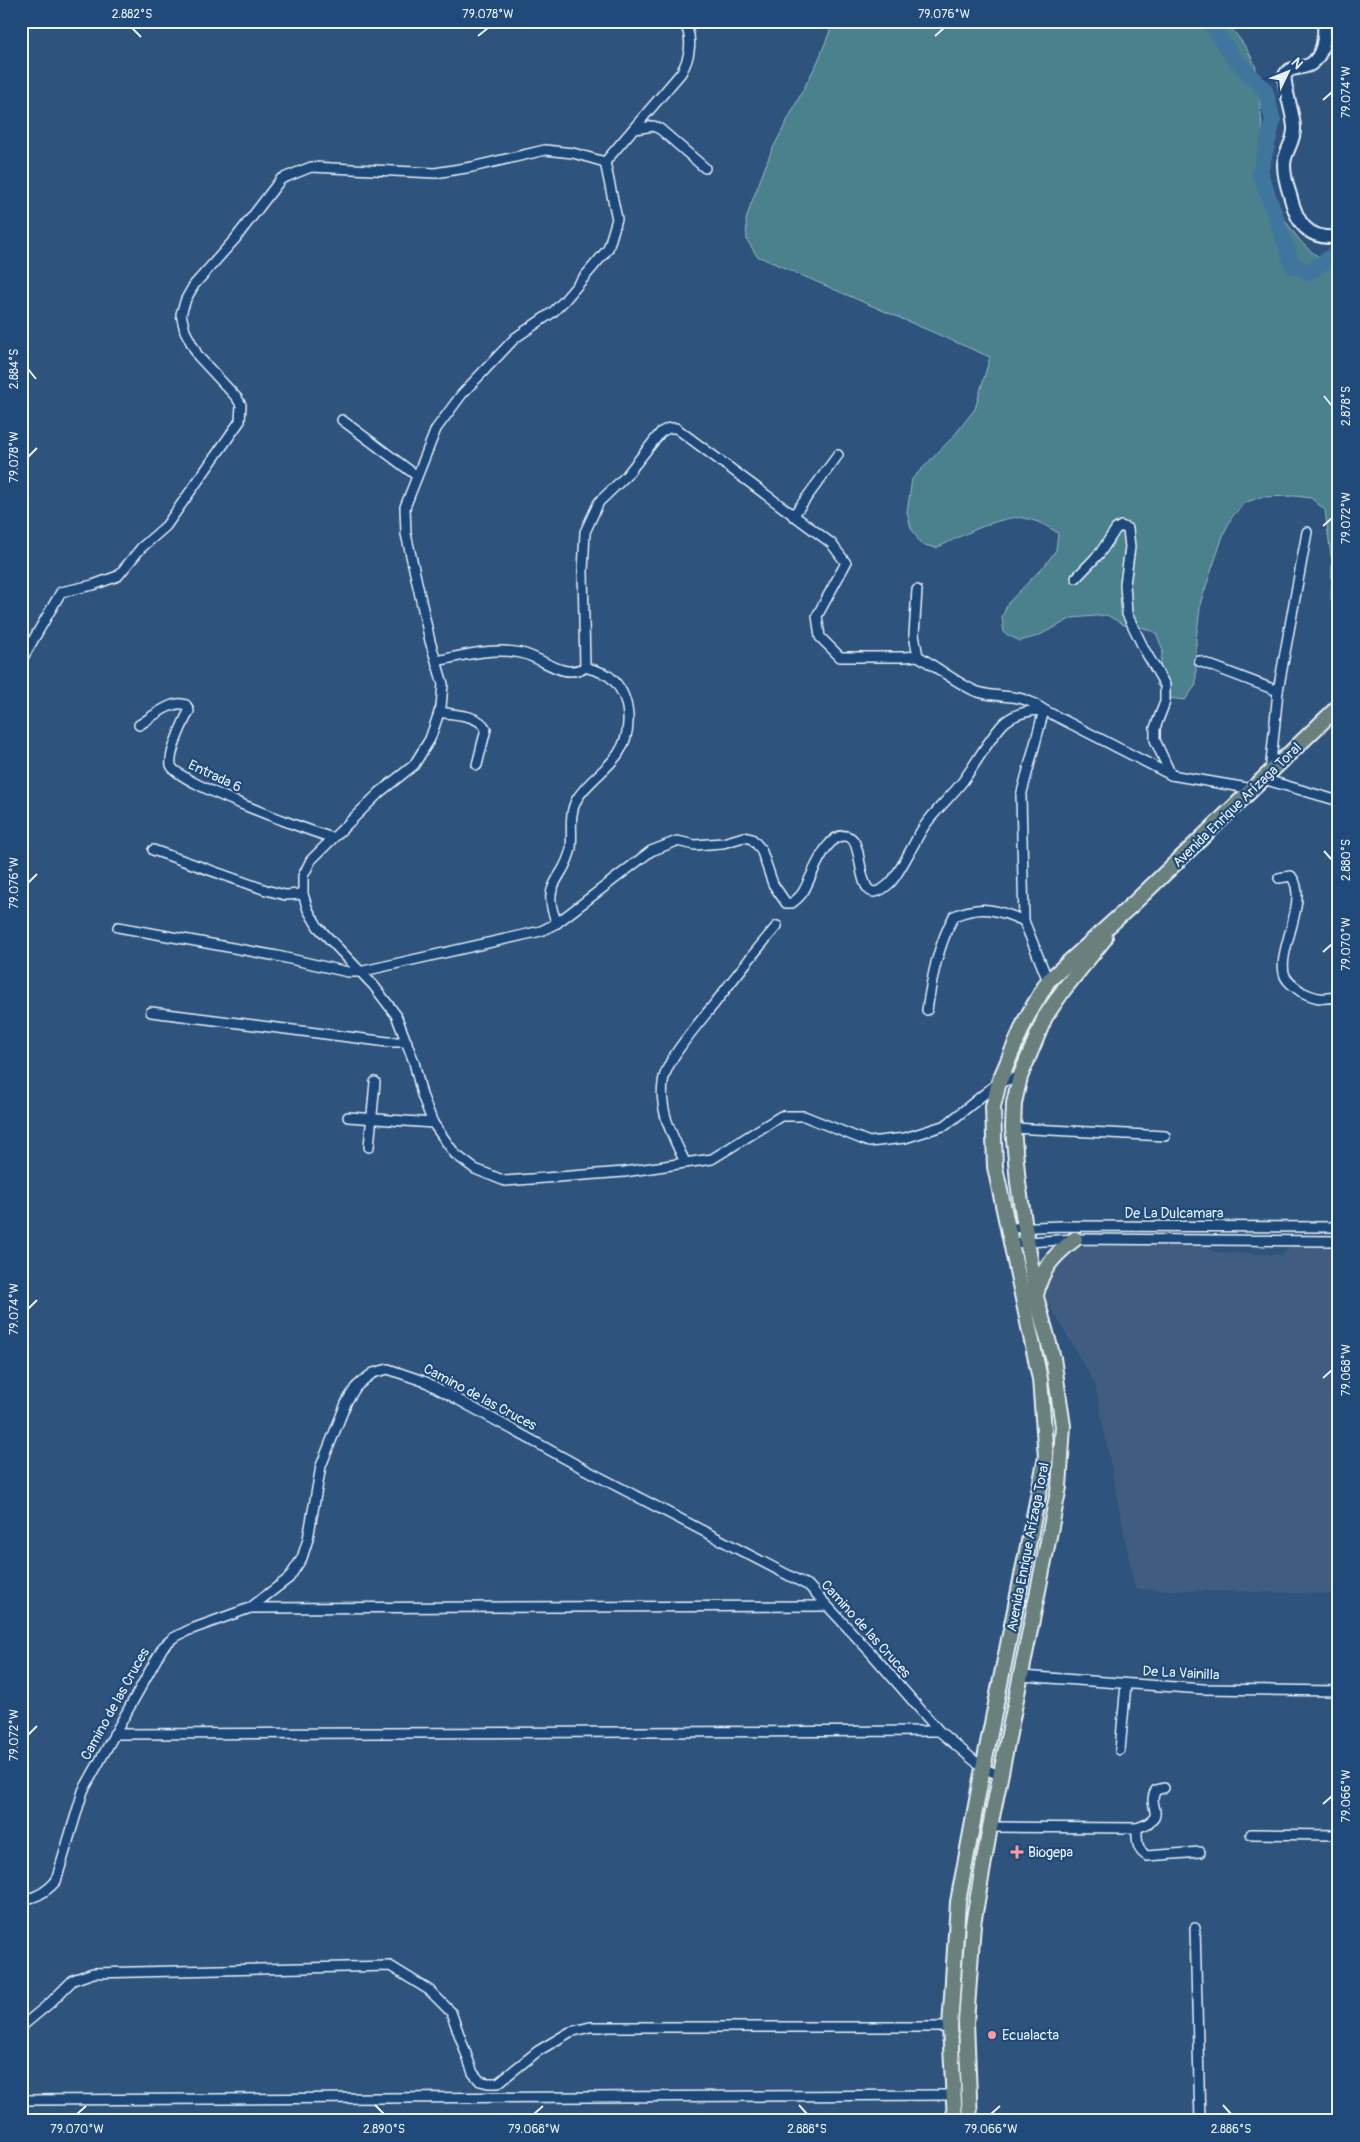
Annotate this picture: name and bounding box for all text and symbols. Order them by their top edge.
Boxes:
text: 2.882°S [112,7,152,22]
text: 79.078°W [462,7,514,22]
text: 79.076°W [918,7,970,22]
north arrow [1262,48,1312,98]
text: N [1288,54,1307,73]
text: 79.074°W [1339,66,1354,118]
text: 2.884°S [7,349,22,389]
text: 2.878°S [1339,386,1354,426]
text: 79.078°W [7,431,22,483]
text: 79.072°W [1339,492,1354,544]
street label: Avenida Enrique Arízaga Toral [1169,739,1305,871]
street label: Entrada 6 [186,756,244,796]
text: 2.880°S [1339,839,1354,881]
text: 79.076°W [7,857,22,909]
text: 79.070°W [1339,917,1354,971]
street label: De La Dulcamara [1124,1205,1224,1222]
text: 79.074°W [7,1283,22,1335]
text: 79.068°W [1339,1344,1354,1396]
street label: Camino de las Cruces [421,1360,540,1434]
street label: Avenida Enrique Arízaga Toral [1003,1461,1053,1633]
street label: Camino de las Cruces [818,1577,915,1682]
street label: Camino de las Cruces [77,1644,153,1763]
street label: De La Vainilla [1142,1662,1220,1684]
text: 79.072°W [7,1709,22,1761]
text: 79.066°W [1339,1770,1354,1822]
place label: Biogepa [1028,1844,1073,1861]
marker: Biogepa [1010,1845,1024,1859]
place label: Ecualacta [1002,2027,1059,2044]
marker: Ecualacta [986,2029,998,2041]
text: 79.070°W [50,2122,104,2137]
text: 2.890°S [363,2122,405,2137]
text: 79.068°W [508,2122,560,2137]
text: 2.888°S [787,2122,827,2137]
text: 79.066°W [965,2122,1017,2137]
text: 2.886°S [1211,2122,1251,2137]

